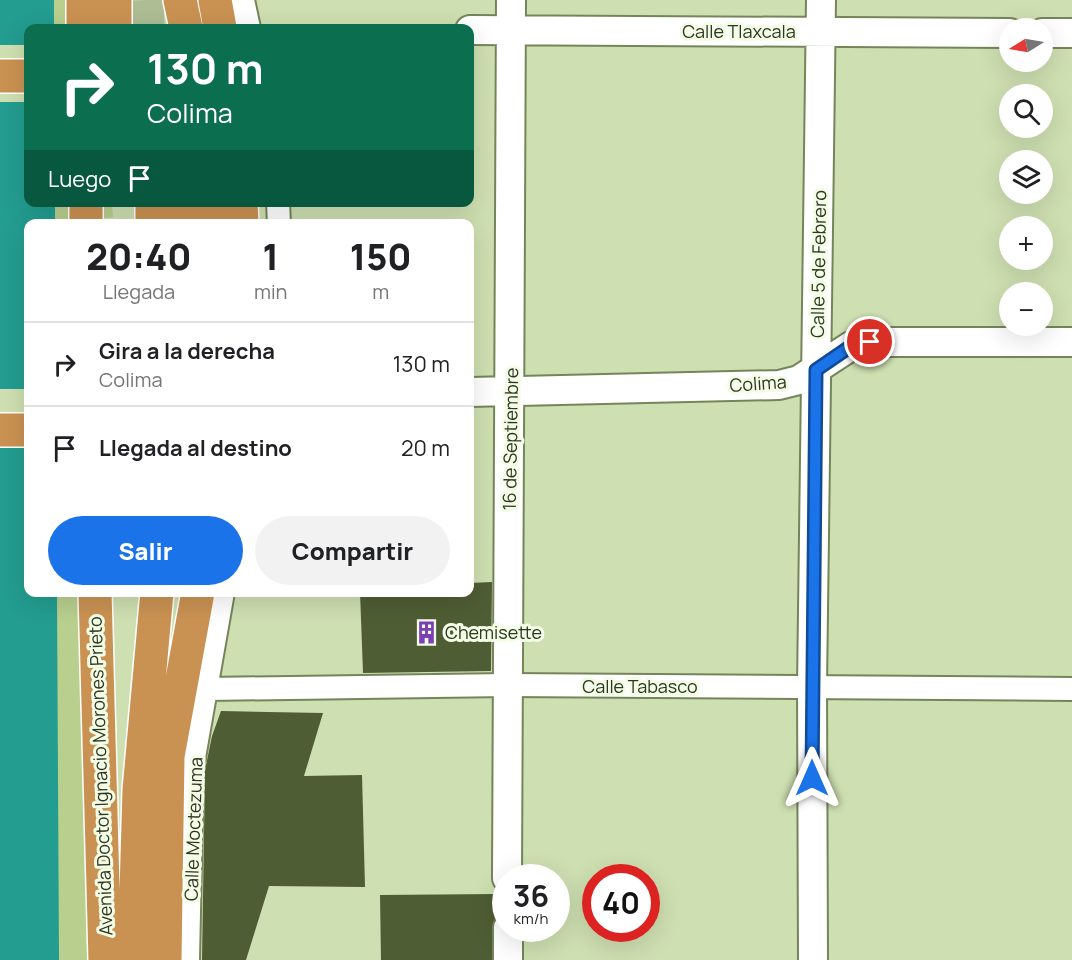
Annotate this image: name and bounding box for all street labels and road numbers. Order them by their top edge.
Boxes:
street label: Calle Tlaxcala [682,19,796,43]
street label: Calle 5 de Febrero [805,190,831,338]
street label: 16 de Septiembre [497,367,523,511]
street label: Colima [729,369,787,397]
street label: Avenida Doctor Ignacio Morones Prieto [82,616,118,936]
street label: Calle Tabasco [582,674,698,698]
street label: Calle Moctezuma [178,757,208,901]

